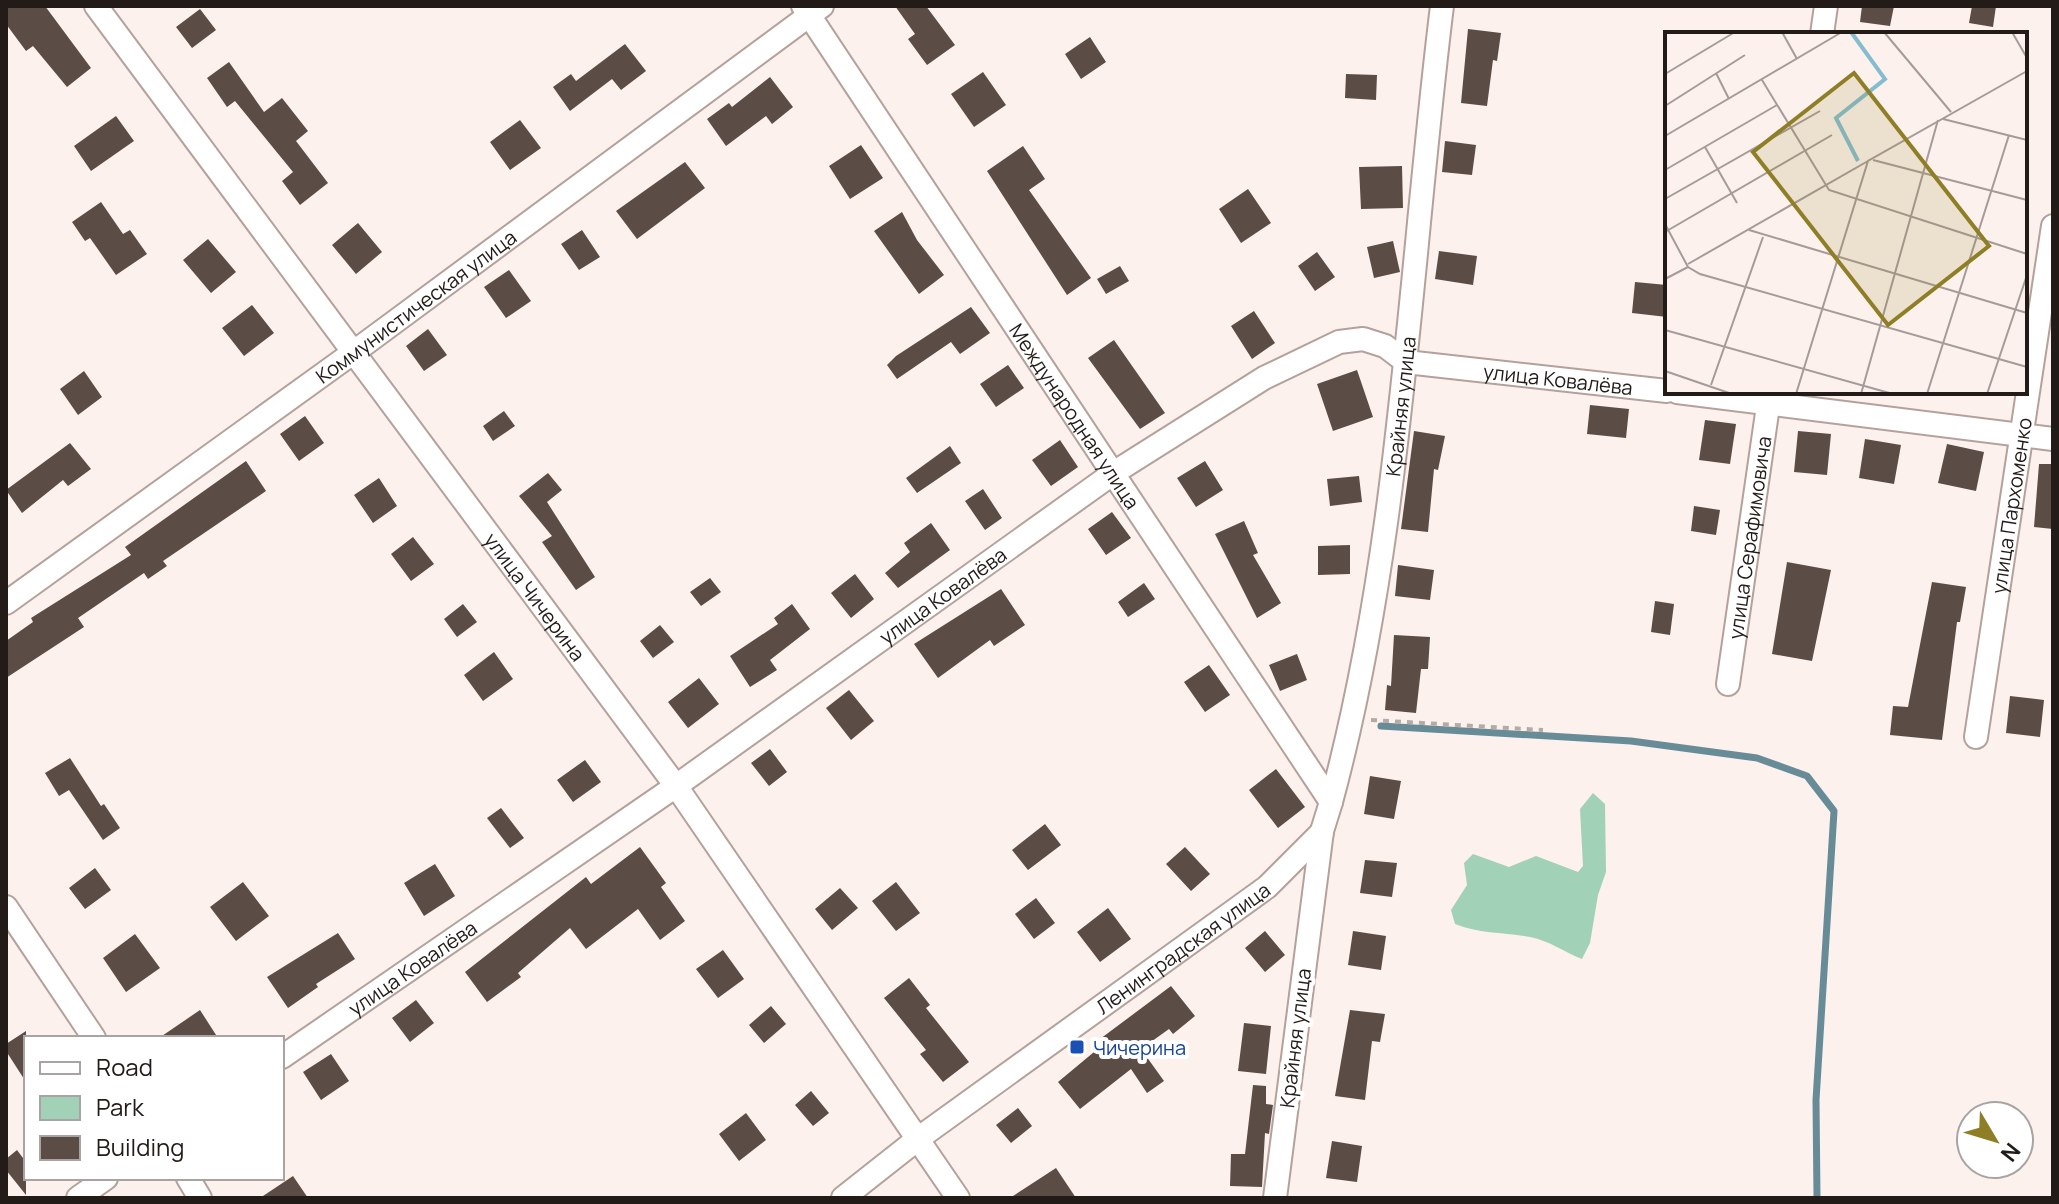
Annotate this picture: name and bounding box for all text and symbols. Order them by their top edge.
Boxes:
inset map [1665,32,2027,394]
street label: Коммунистическая улица [310,223,522,389]
street label: Международная улица [1004,318,1146,514]
street label: Крайняя улица [1379,335,1421,478]
street label: улица Ковалёва [1482,357,1634,401]
street label: улица Пархоменко [1984,415,2037,596]
street label: улица Серафимовича [1721,434,1777,641]
street label: улица Чичерина [478,527,592,666]
street label: улица Ковалёва [874,541,1012,650]
street label: Ленинградская улица [1090,876,1275,1020]
street label: улица Ковалёва [343,914,482,1021]
street label: Крайняя улица [1273,967,1317,1109]
place label: Чичерина [1093,1034,1186,1061]
legend [24,1036,284,1180]
marker: Чичерина [1068,1038,1086,1056]
text: Road [96,1050,153,1083]
text: Park [96,1090,145,1123]
north arrow [1955,1100,2035,1180]
text: Building [96,1130,184,1163]
text: N [1994,1137,2027,1168]

